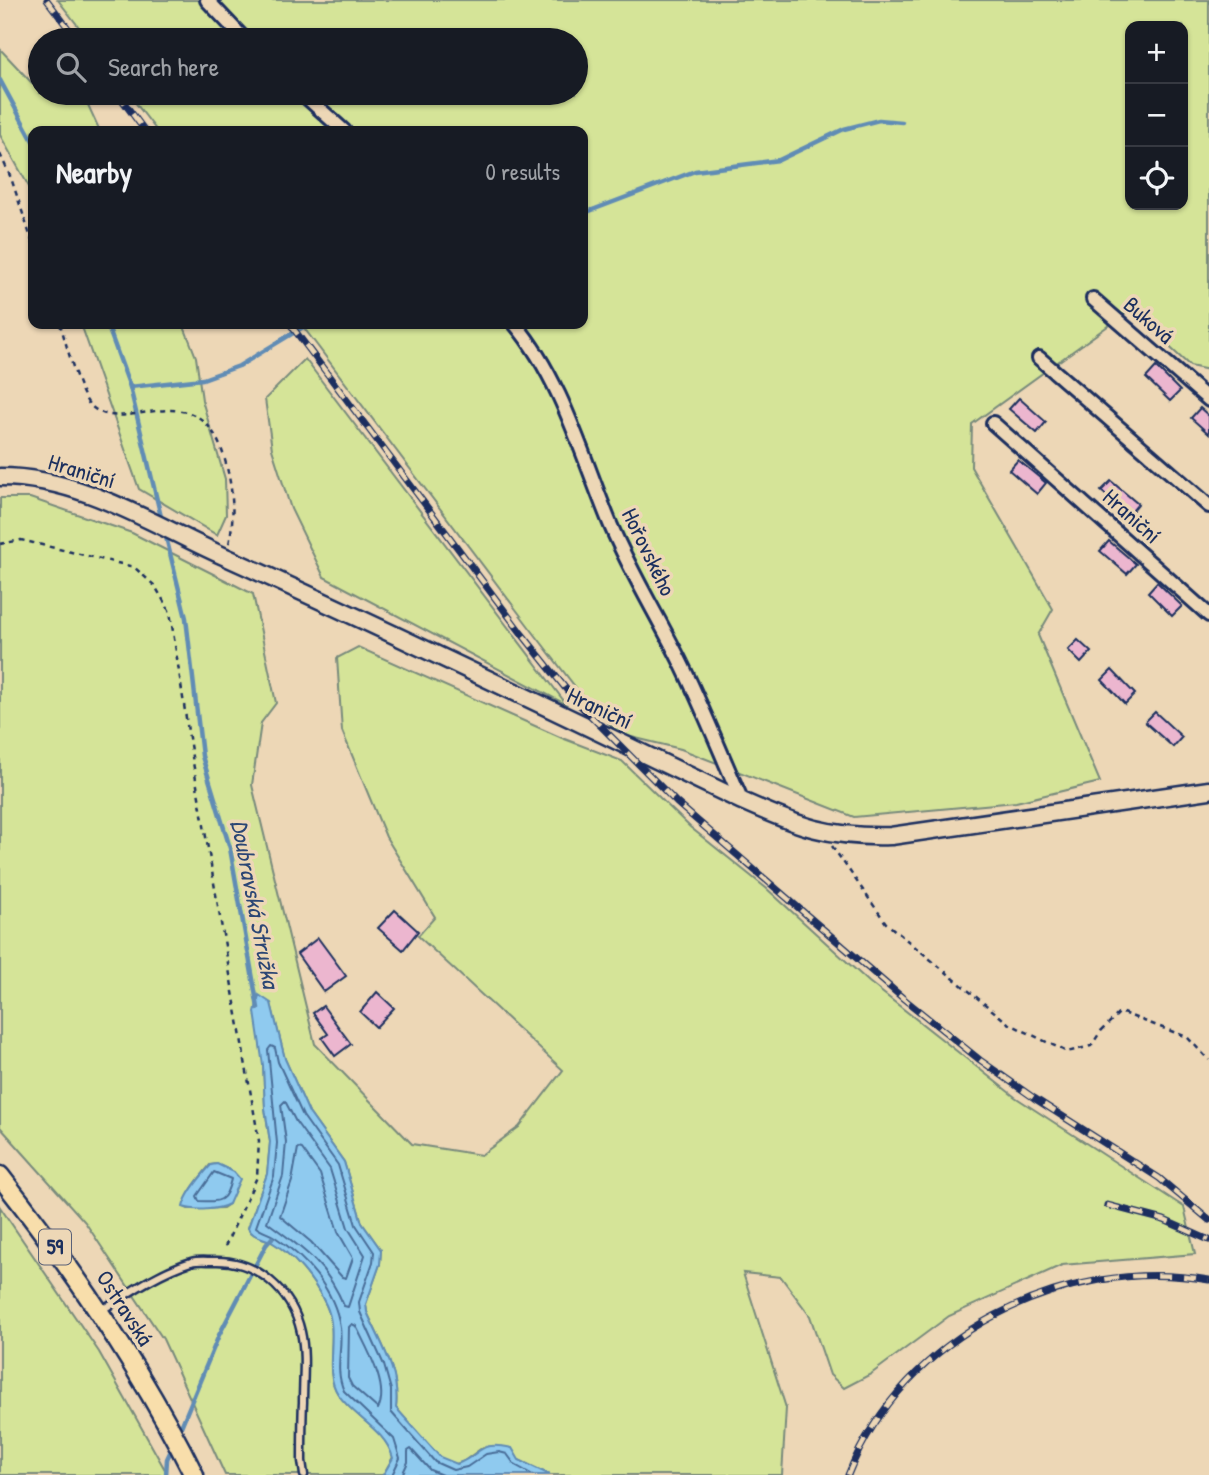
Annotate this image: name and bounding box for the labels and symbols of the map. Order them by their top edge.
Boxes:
street label: Buková [1117,289,1181,350]
street label: Hraniční [45,446,120,495]
street label: Hraniční [1096,481,1168,550]
street label: Hořovského [615,503,684,601]
street label: Hraniční [563,679,638,736]
water label: Doubravská Stružka [224,817,288,993]
road number: 59 [39,1230,71,1264]
street label: Ostravská [90,1264,161,1351]

